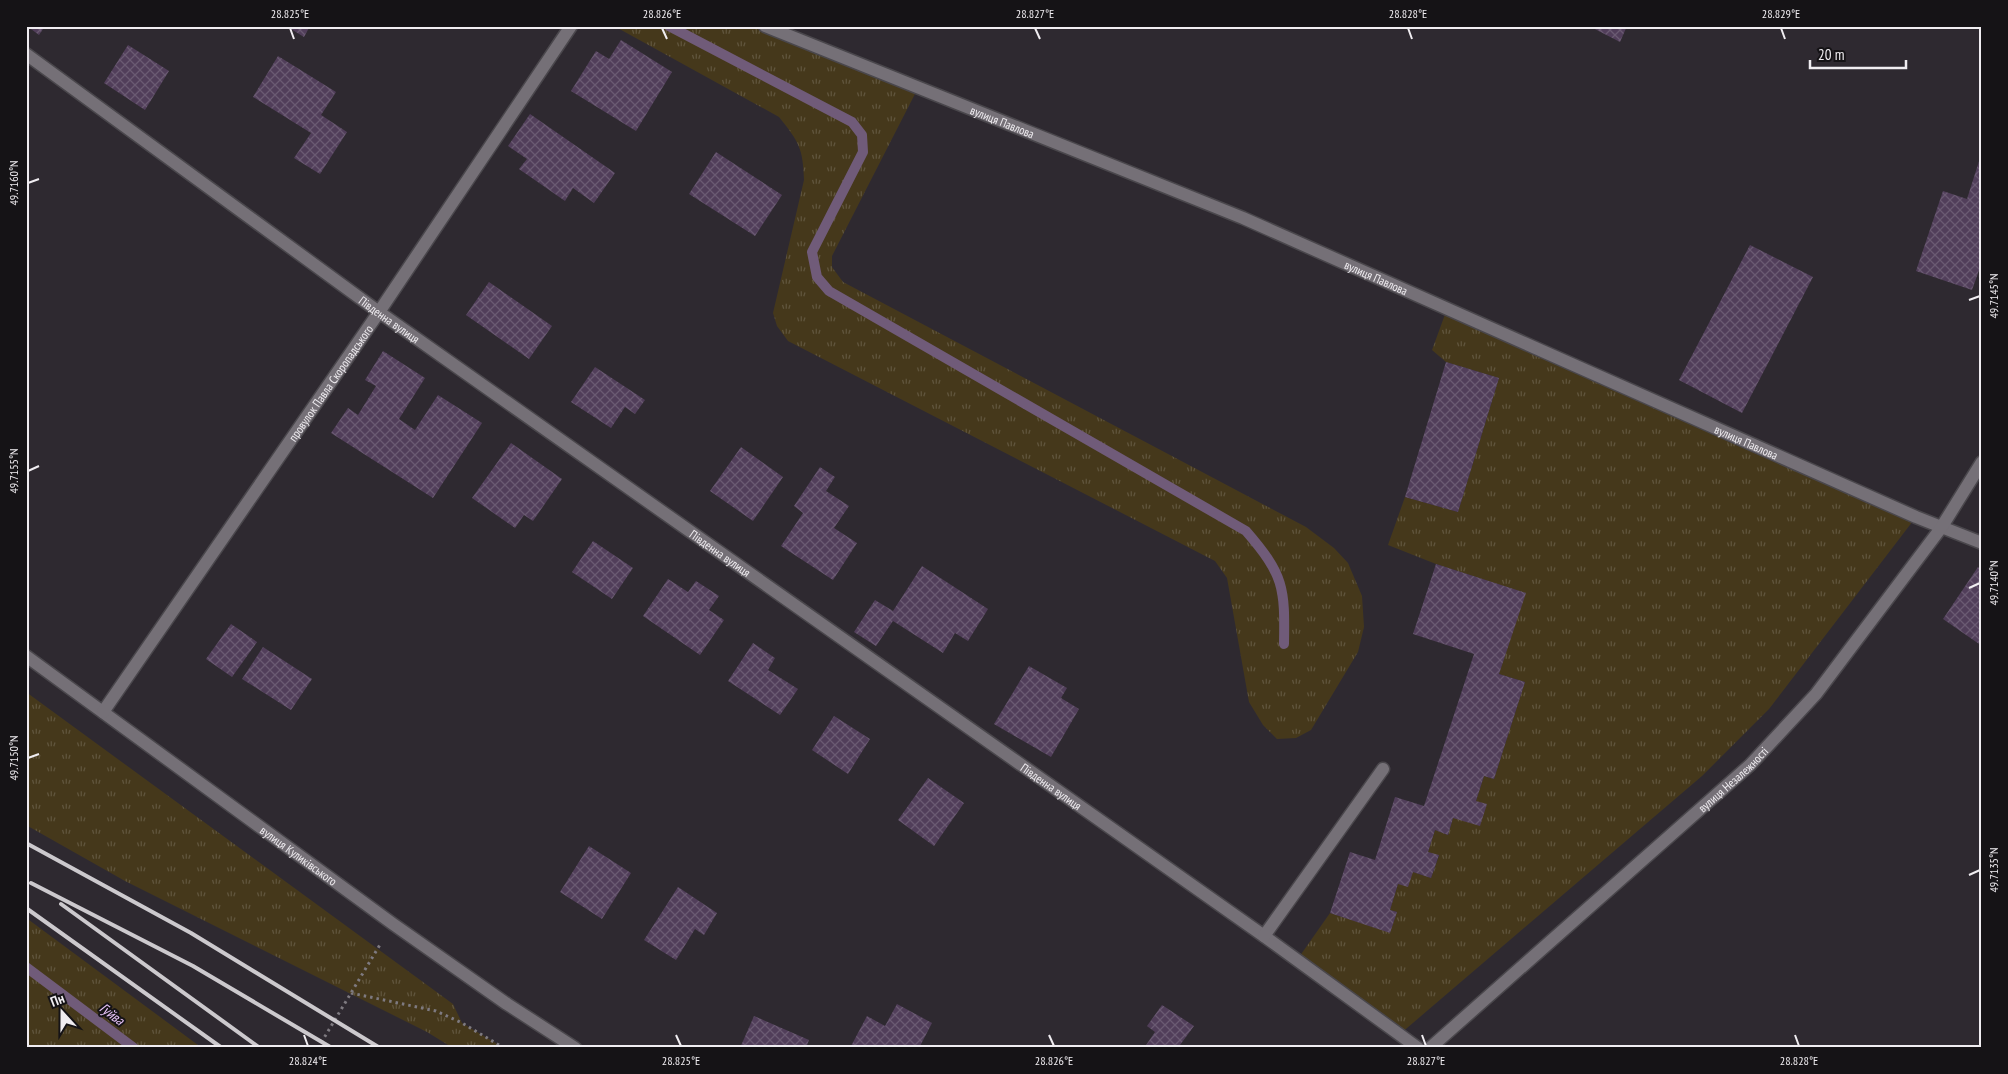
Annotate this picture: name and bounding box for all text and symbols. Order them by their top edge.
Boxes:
text: 28.825°E [271,6,309,21]
text: 28.826°E [643,6,681,21]
text: 28.827°E [1016,6,1054,21]
text: 28.828°E [1389,6,1427,21]
text: 28.829°E [1762,6,1800,21]
scale bar [1810,38,1907,70]
text: 20 m [1818,45,1844,64]
street label: вулиця Павлова [968,102,1037,141]
text: 49.7160°N [6,160,21,206]
street label: вулиця Павлова [1342,257,1410,298]
text: 49.7145°N [1986,273,2001,319]
street label: Південна вулиця [356,292,423,346]
street label: провулок Павла Скоропадського [285,322,376,444]
street label: вулиця Павлова [1713,421,1781,462]
text: 49.7155°N [6,448,21,494]
street label: Південна вулиця [687,526,754,580]
text: 49.7140°N [1986,560,2001,606]
text: 49.7150°N [6,735,21,781]
street label: вулиця Незалежності [1695,743,1771,815]
street label: Південна вулиця [1018,759,1085,813]
street label: вулиця Куликівського [258,822,340,888]
text: 49.7135°N [1986,847,2001,893]
north arrow [38,986,88,1036]
text: Пн [48,989,67,1011]
water label: Гуйва [96,999,129,1030]
text: 28.824°E [289,1053,327,1068]
text: 28.825°E [662,1053,700,1068]
text: 28.826°E [1035,1053,1073,1068]
text: 28.827°E [1407,1053,1445,1068]
text: 28.828°E [1780,1053,1818,1068]

